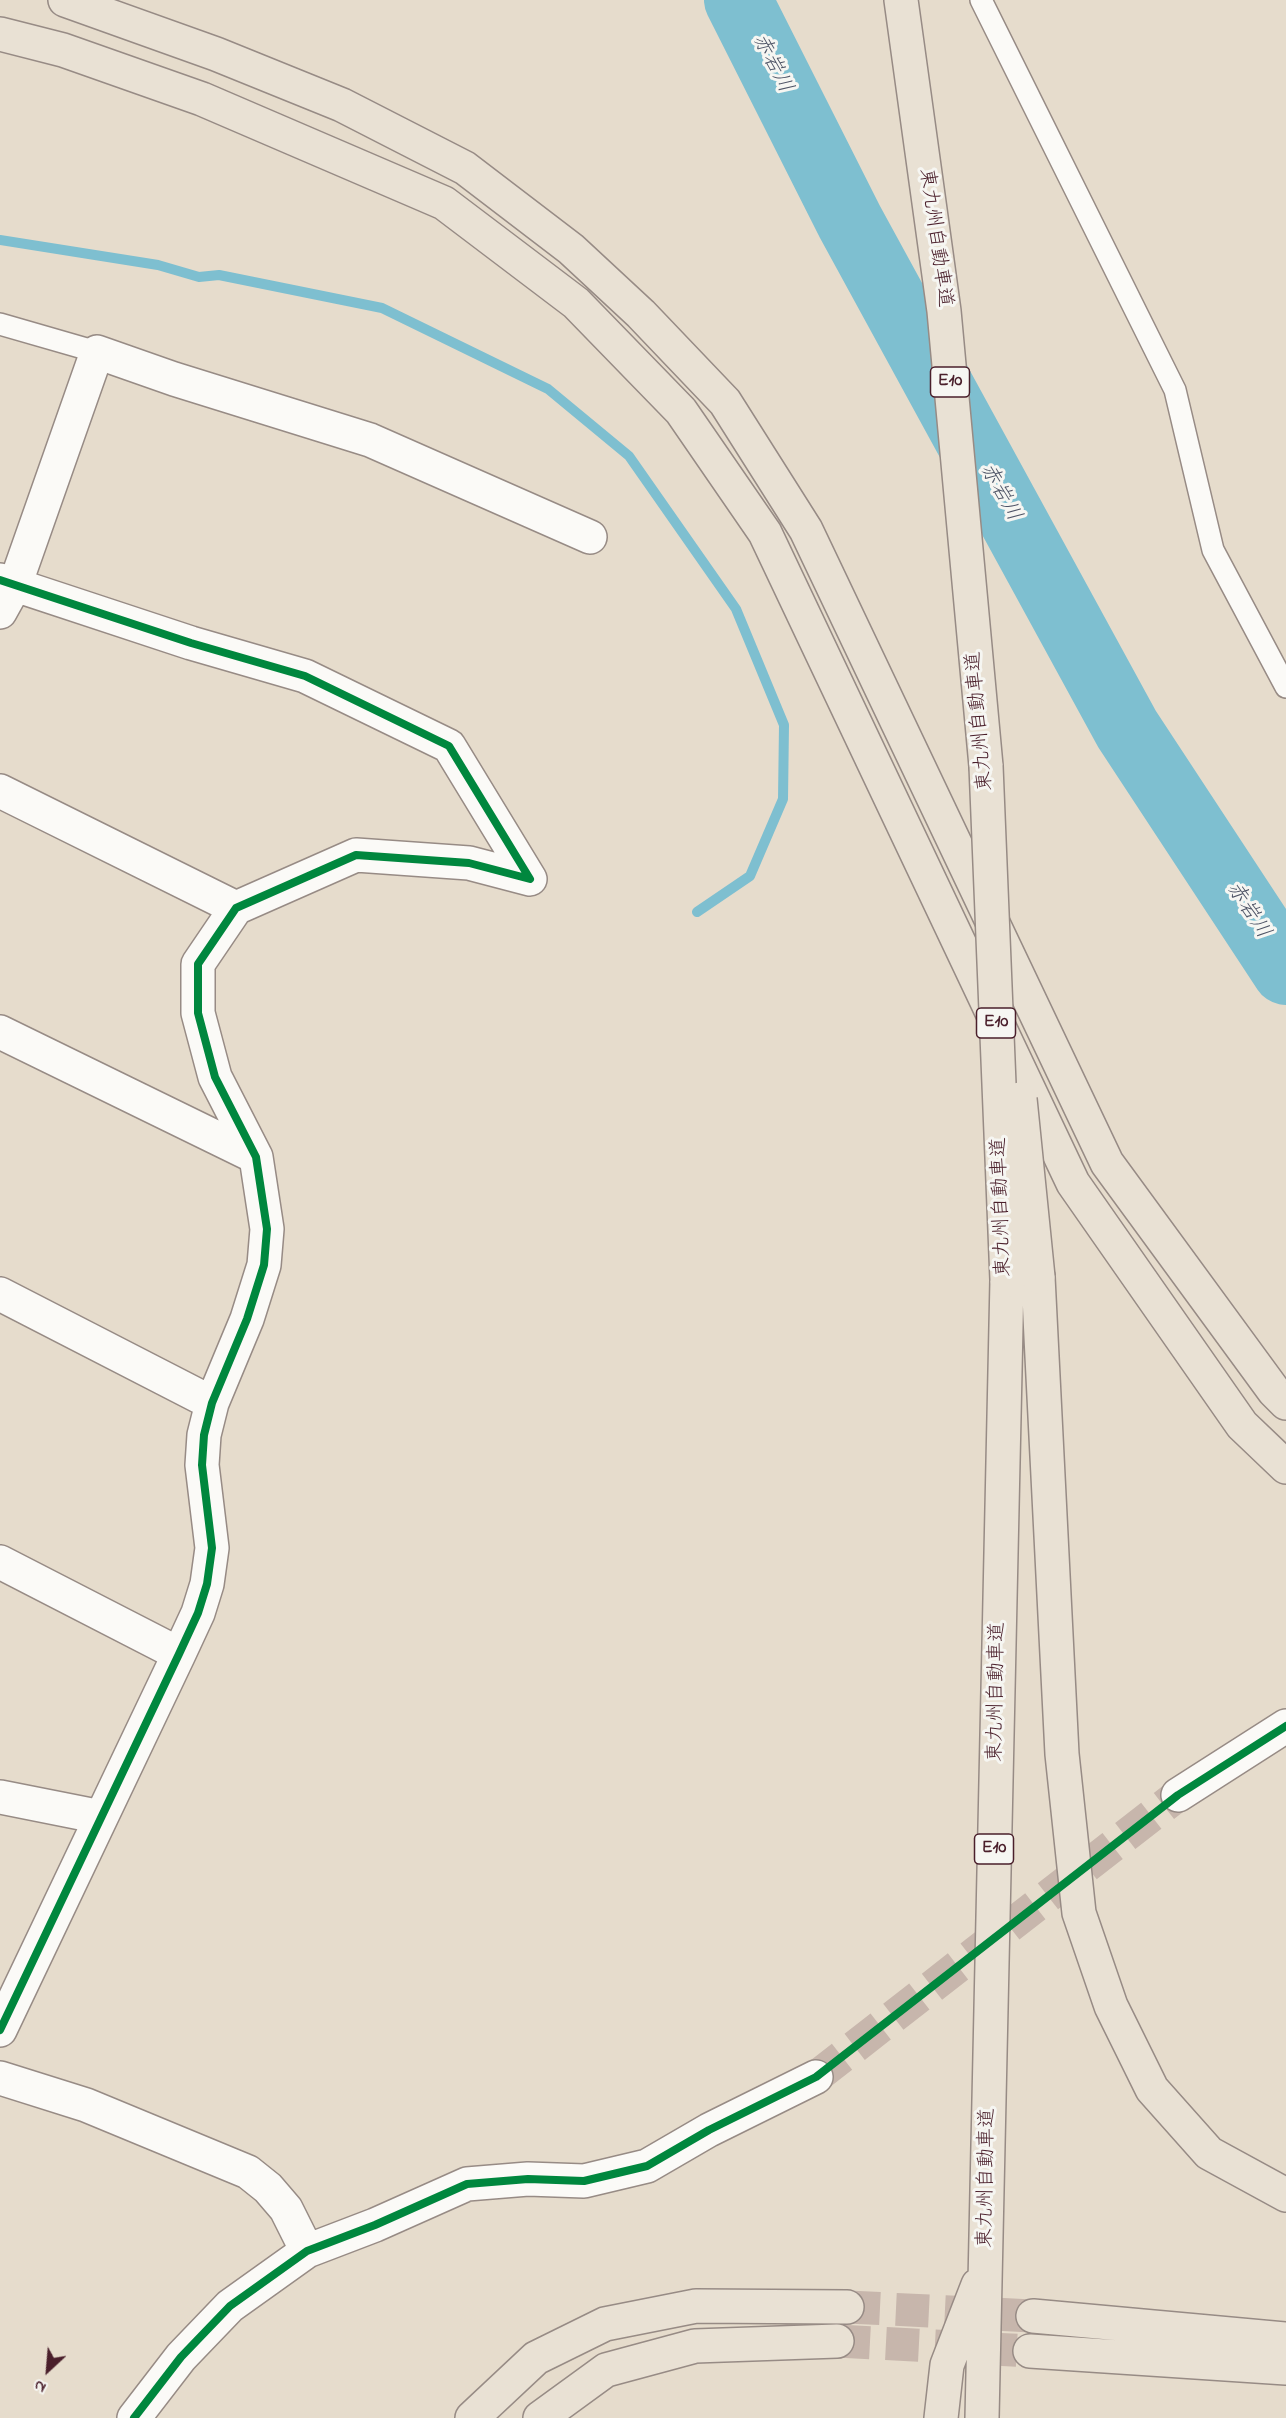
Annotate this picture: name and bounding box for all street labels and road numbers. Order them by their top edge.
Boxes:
street label: 東九州自動車道 [912,167,956,309]
road number: E10 [930,367,970,397]
street label: 東九州自動車道 [963,650,999,792]
road number: E10 [976,1008,1016,1038]
street label: 東九州自動車道 [989,1137,1017,1277]
street label: 東九州自動車道 [985,1622,1011,1762]
road number: E10 [974,1834,1014,1864]
street label: 東九州自動車道 [975,2108,1001,2248]

